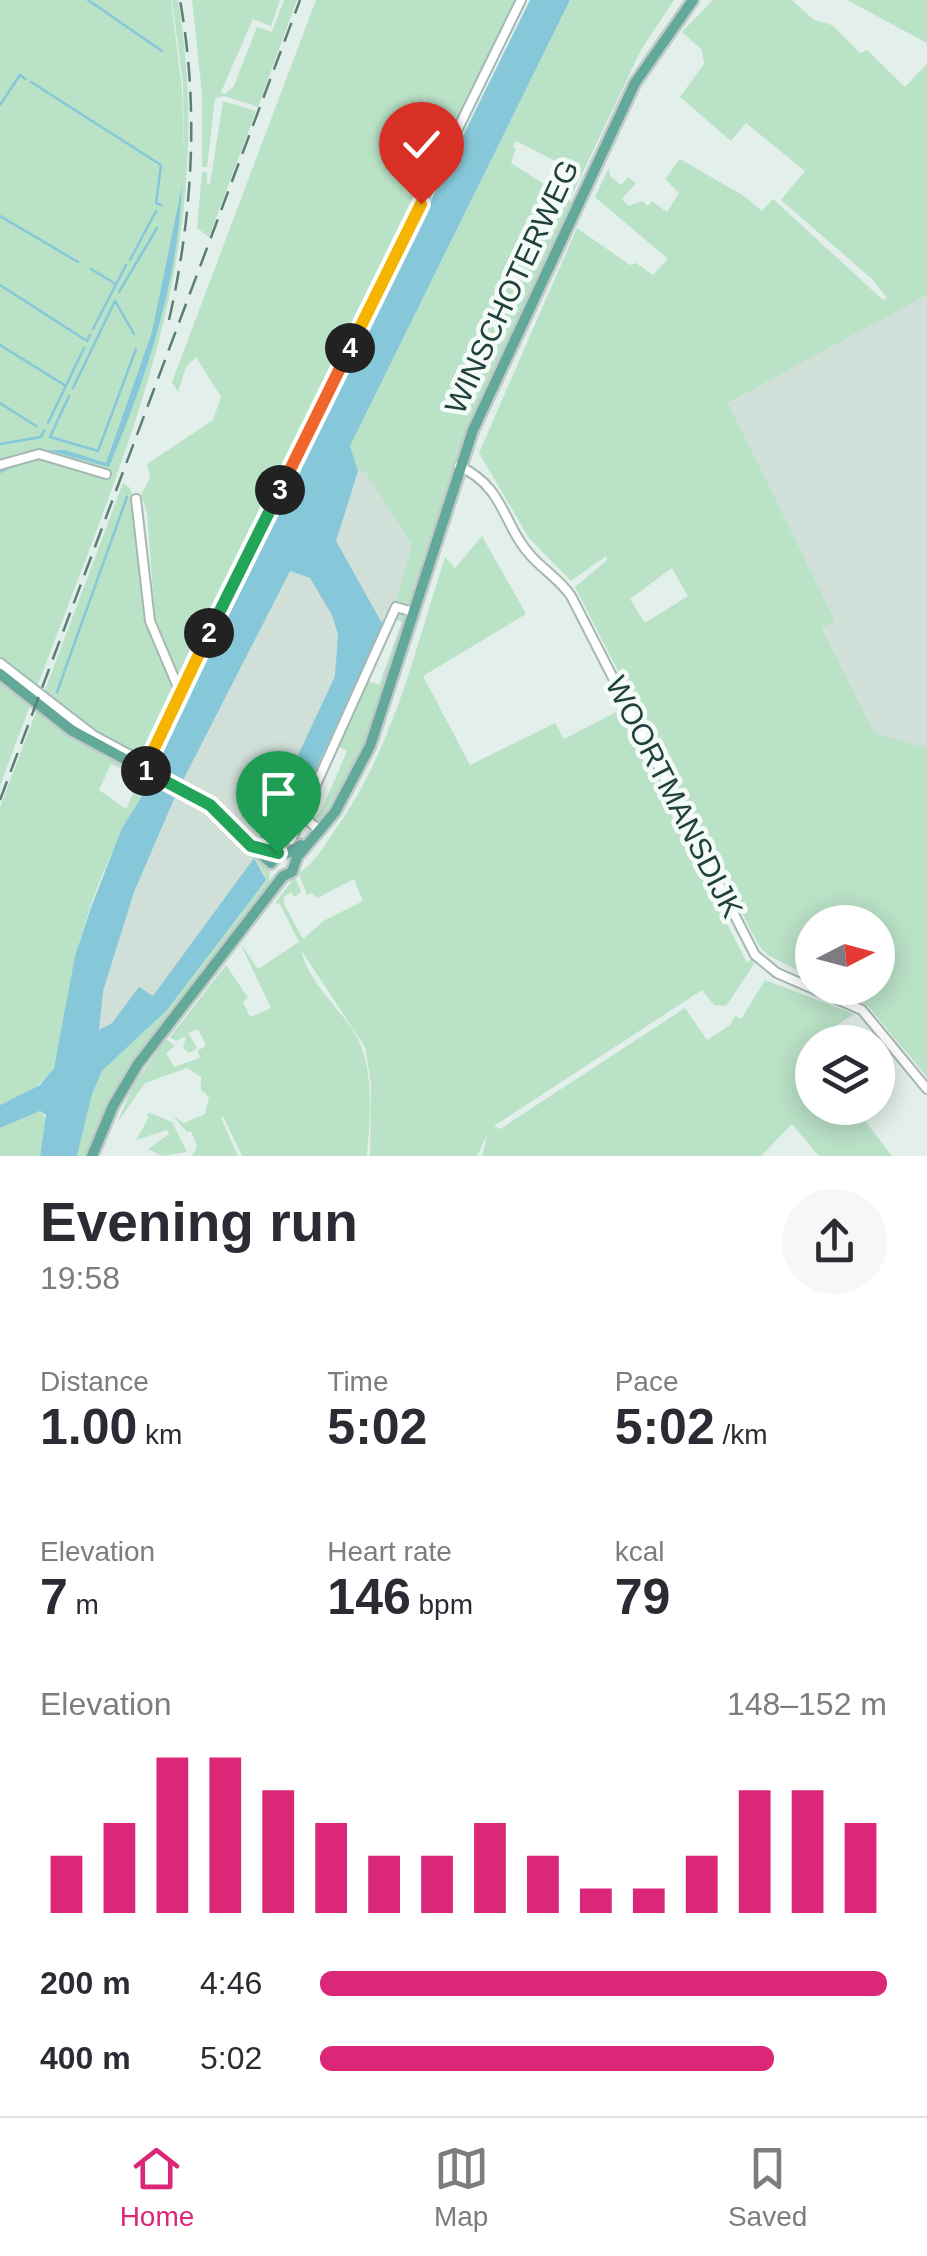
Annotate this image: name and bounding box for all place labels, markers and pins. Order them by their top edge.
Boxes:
pin [379,102,464,205]
pin: 4 [325,323,375,373]
pin: 3 [255,465,305,515]
pin: 2 [184,608,234,658]
pin: 1 [121,746,171,796]
pin [236,751,321,854]

